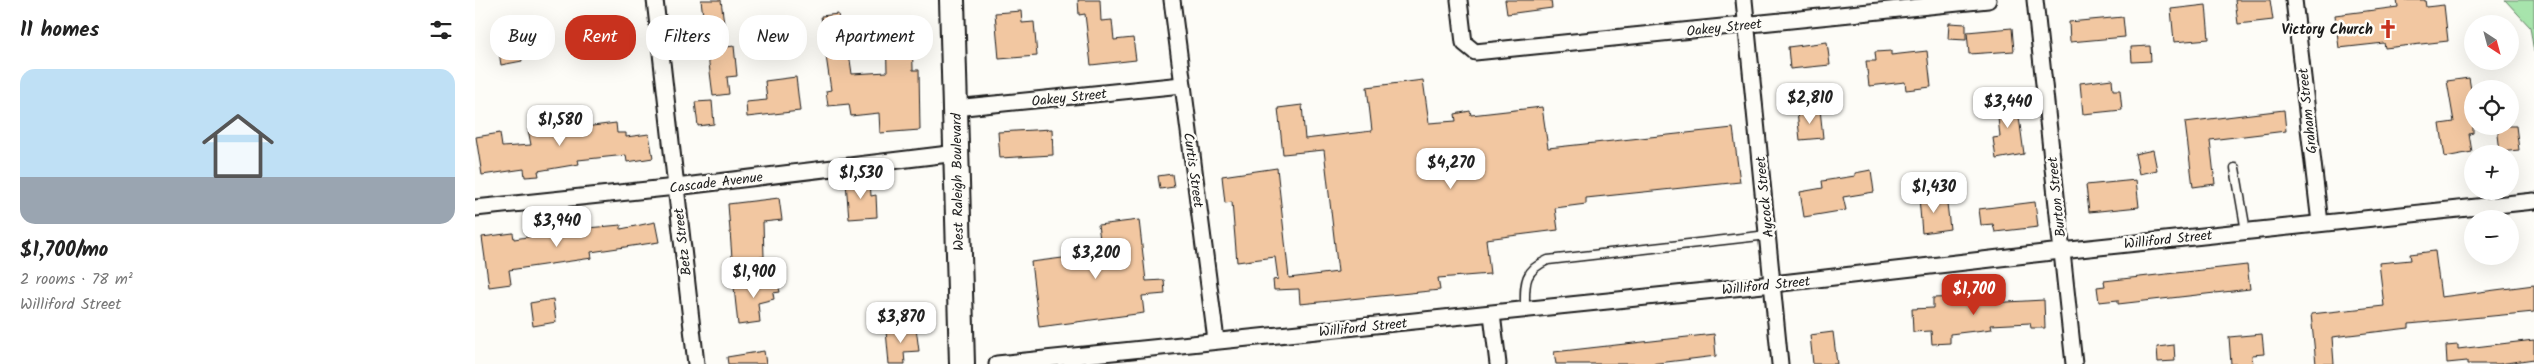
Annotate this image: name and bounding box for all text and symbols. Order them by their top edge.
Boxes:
street label: Oakey Street [1685,13,1763,43]
text: 11 homes [20,14,99,47]
chip: Buy [490,15,555,60]
chip: Rent [565,15,636,60]
chip: Filters [646,15,729,60]
chip: New [739,15,807,60]
chip: Apartment [817,15,933,60]
north arrow [2464,15,2519,70]
map controls [2464,15,2519,265]
icon: filters [427,16,455,44]
church icon: Victory Church [2377,18,2399,40]
place label: Victory Church [2282,19,2373,41]
street label: Graham Street [2292,66,2323,155]
button: locate [2464,80,2519,135]
pin: $2,810 [1769,82,1851,125]
street label: Oakey Street [1030,83,1108,113]
text: $2,810 [1787,86,1833,111]
pin: $3,440 [1967,86,2049,129]
text: $3,440 [1984,90,2032,115]
icon: home [193,101,283,191]
pin: $1,580 [519,104,601,147]
text: $1,580 [538,108,582,133]
street label: West Raleigh Boulevard [946,112,970,251]
street label: Curtis Street [1177,131,1209,210]
button: + [2464,145,2519,200]
pin: $4,270 [1410,148,1492,190]
text: $4,270 [1427,151,1475,176]
street label: Aycock Street [1750,155,1780,239]
street label: Burton Street [2042,155,2072,238]
pin: $1,530 [820,158,902,200]
text: $1,530 [839,161,883,186]
street label: Cascade Avenue [668,166,765,200]
pin: $1,430 [1893,172,1975,214]
text: $1,430 [1912,175,1956,200]
pin: $3,940 [516,206,598,248]
street label: Betz Street [668,206,698,277]
text: $3,940 [533,209,581,234]
button: − [2464,210,2519,265]
street label: Williford Street [2123,224,2214,256]
text: $1,700/mo [20,234,108,267]
pin: $3,200 [1055,238,1137,280]
text: $3,200 [1072,241,1120,266]
pin: $1,900 [713,256,795,299]
text: $1,900 [732,260,776,285]
text: 2 rooms · 78 m² [20,267,133,292]
street label: Williford Street [1721,270,1812,302]
pin: $1,700 [1933,274,2015,316]
text: $1,700 [1953,277,1995,302]
text: Williford Street [20,292,122,317]
pin: $3,870 [860,302,942,344]
text: $3,870 [877,305,925,330]
street label: Williford Street [1318,312,1409,344]

